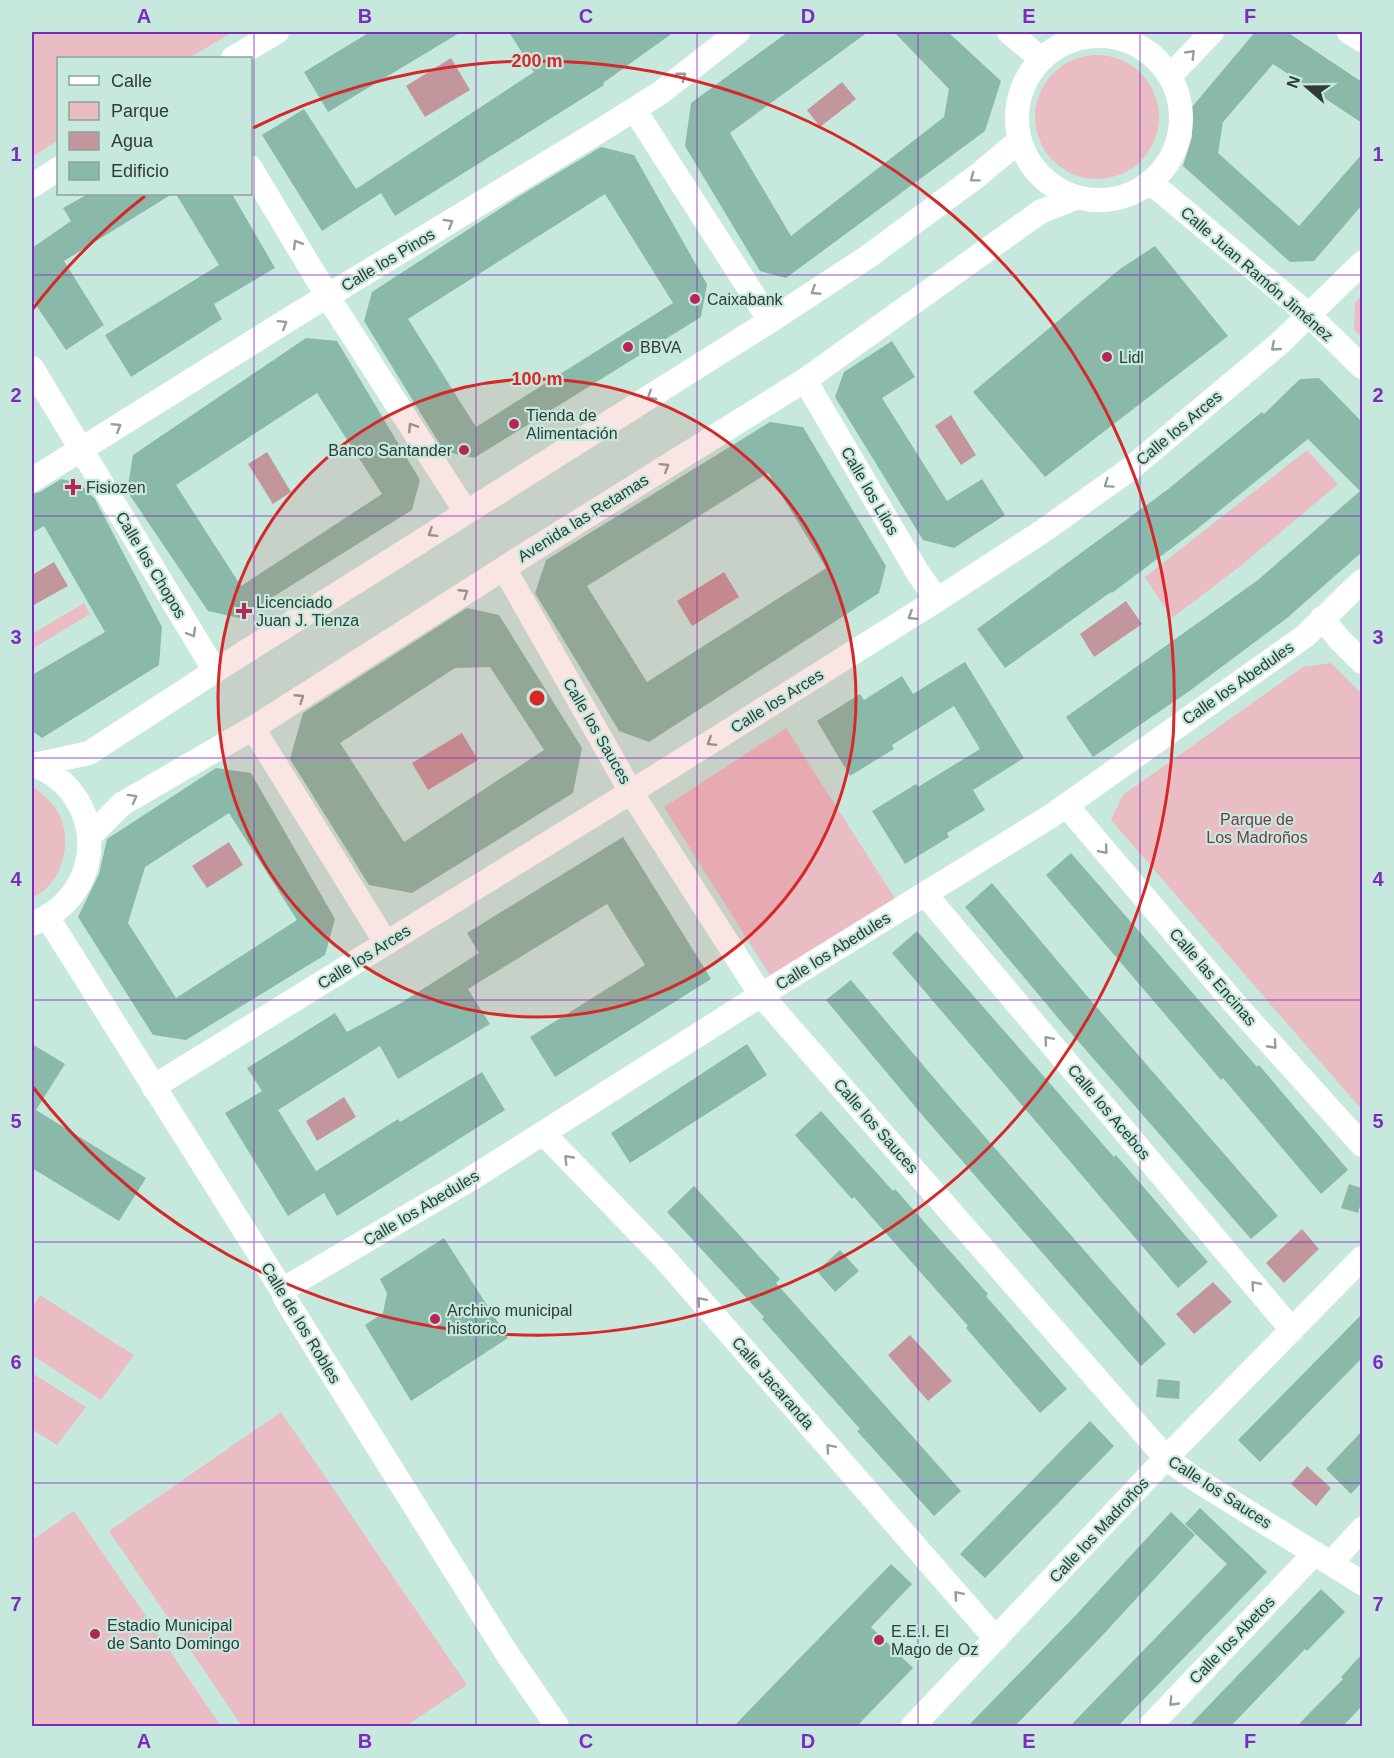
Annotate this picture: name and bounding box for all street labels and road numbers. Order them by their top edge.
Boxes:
street label: Calle Juan Ramón Jiménez [1178,203,1336,345]
street label: Calle los Pinos [338,225,438,295]
street label: Calle los Arces [1133,387,1225,469]
street label: Calle los Lilos [838,444,902,538]
street label: Avenida las Retamas [515,471,651,565]
street label: Calle los Chopos [113,509,189,621]
street label: Calle los Abedules [1179,638,1297,728]
street label: Calle los Arces [728,666,826,736]
street label: Calle los Sauces [560,675,634,787]
street label: Calle los Abedules [773,909,893,993]
street label: Calle los Arces [315,922,413,992]
street label: Calle las Encinas [1166,925,1260,1029]
street label: Calle los Acebos [1064,1061,1154,1163]
street label: Calle los Sauces [830,1075,922,1177]
street label: Calle los Abedules [360,1167,482,1249]
street label: Calle de los Robles [258,1260,344,1386]
street label: Calle Jacaranda [729,1334,817,1432]
street label: Calle los Sauces [1165,1452,1275,1532]
street label: Calle los Madroños [1046,1474,1152,1586]
street label: Calle los Abetos [1186,1593,1278,1687]

